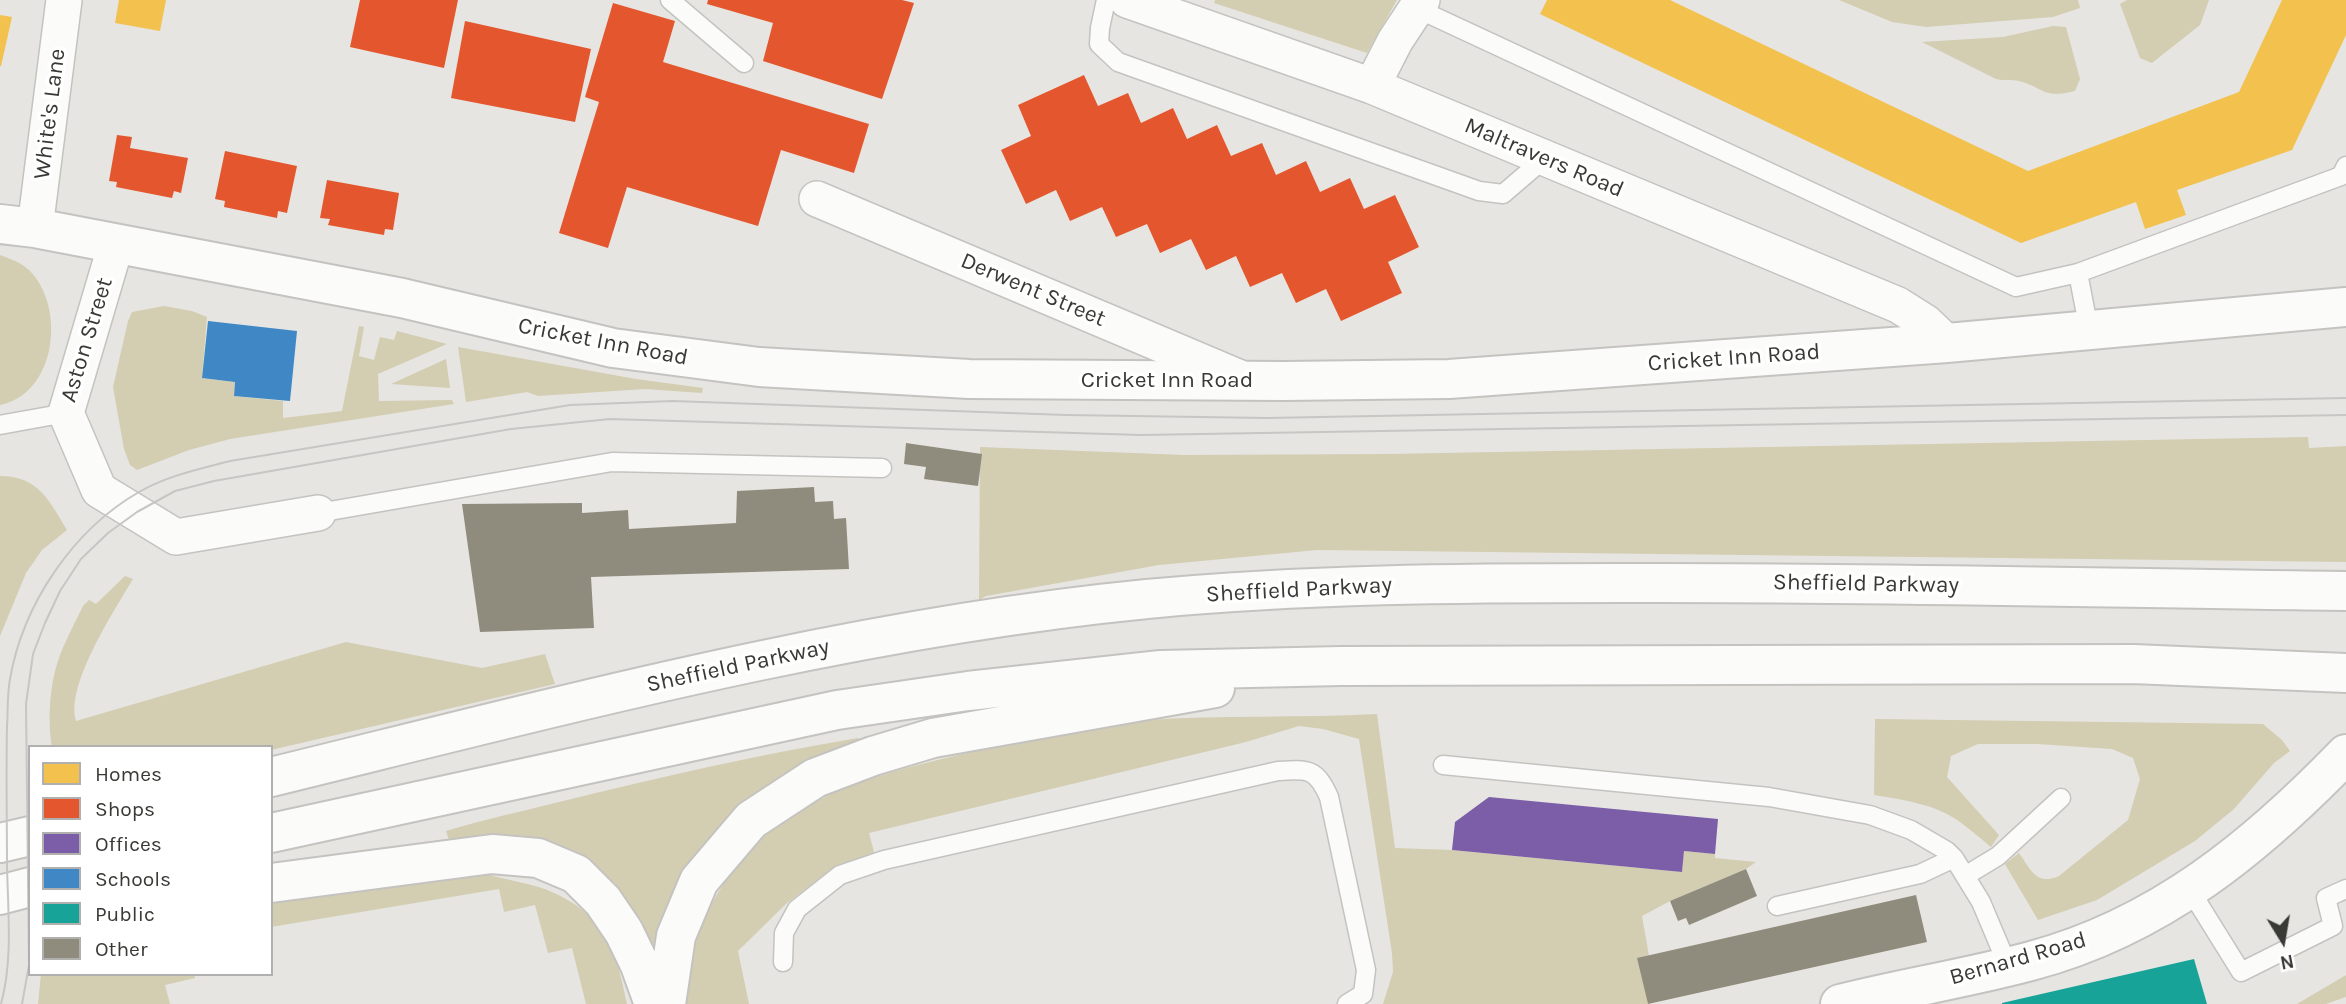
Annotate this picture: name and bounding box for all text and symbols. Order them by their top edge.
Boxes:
street label: White's Lane [28,47,72,181]
street label: Maltravers Road [1460,112,1628,204]
street label: Derwent Street [956,247,1110,333]
street label: Aston Street [55,274,119,406]
street label: Cricket Inn Road [516,312,690,372]
street label: Cricket Inn Road [1647,338,1821,378]
street label: Cricket Inn Road [1081,366,1253,394]
street label: Sheffield Parkway [1773,569,1959,599]
street label: Sheffield Parkway [1205,571,1393,609]
street label: Sheffield Parkway [644,633,832,699]
legend [28,745,273,976]
text: Homes [95,762,162,786]
text: Shops [95,797,155,821]
text: Offices [95,832,162,856]
text: Schools [95,867,171,891]
text: Public [95,902,155,926]
north arrow [2248,906,2318,976]
street label: Bernard Road [1946,926,2090,992]
text: Other [95,937,148,961]
text: N [2278,950,2296,974]

